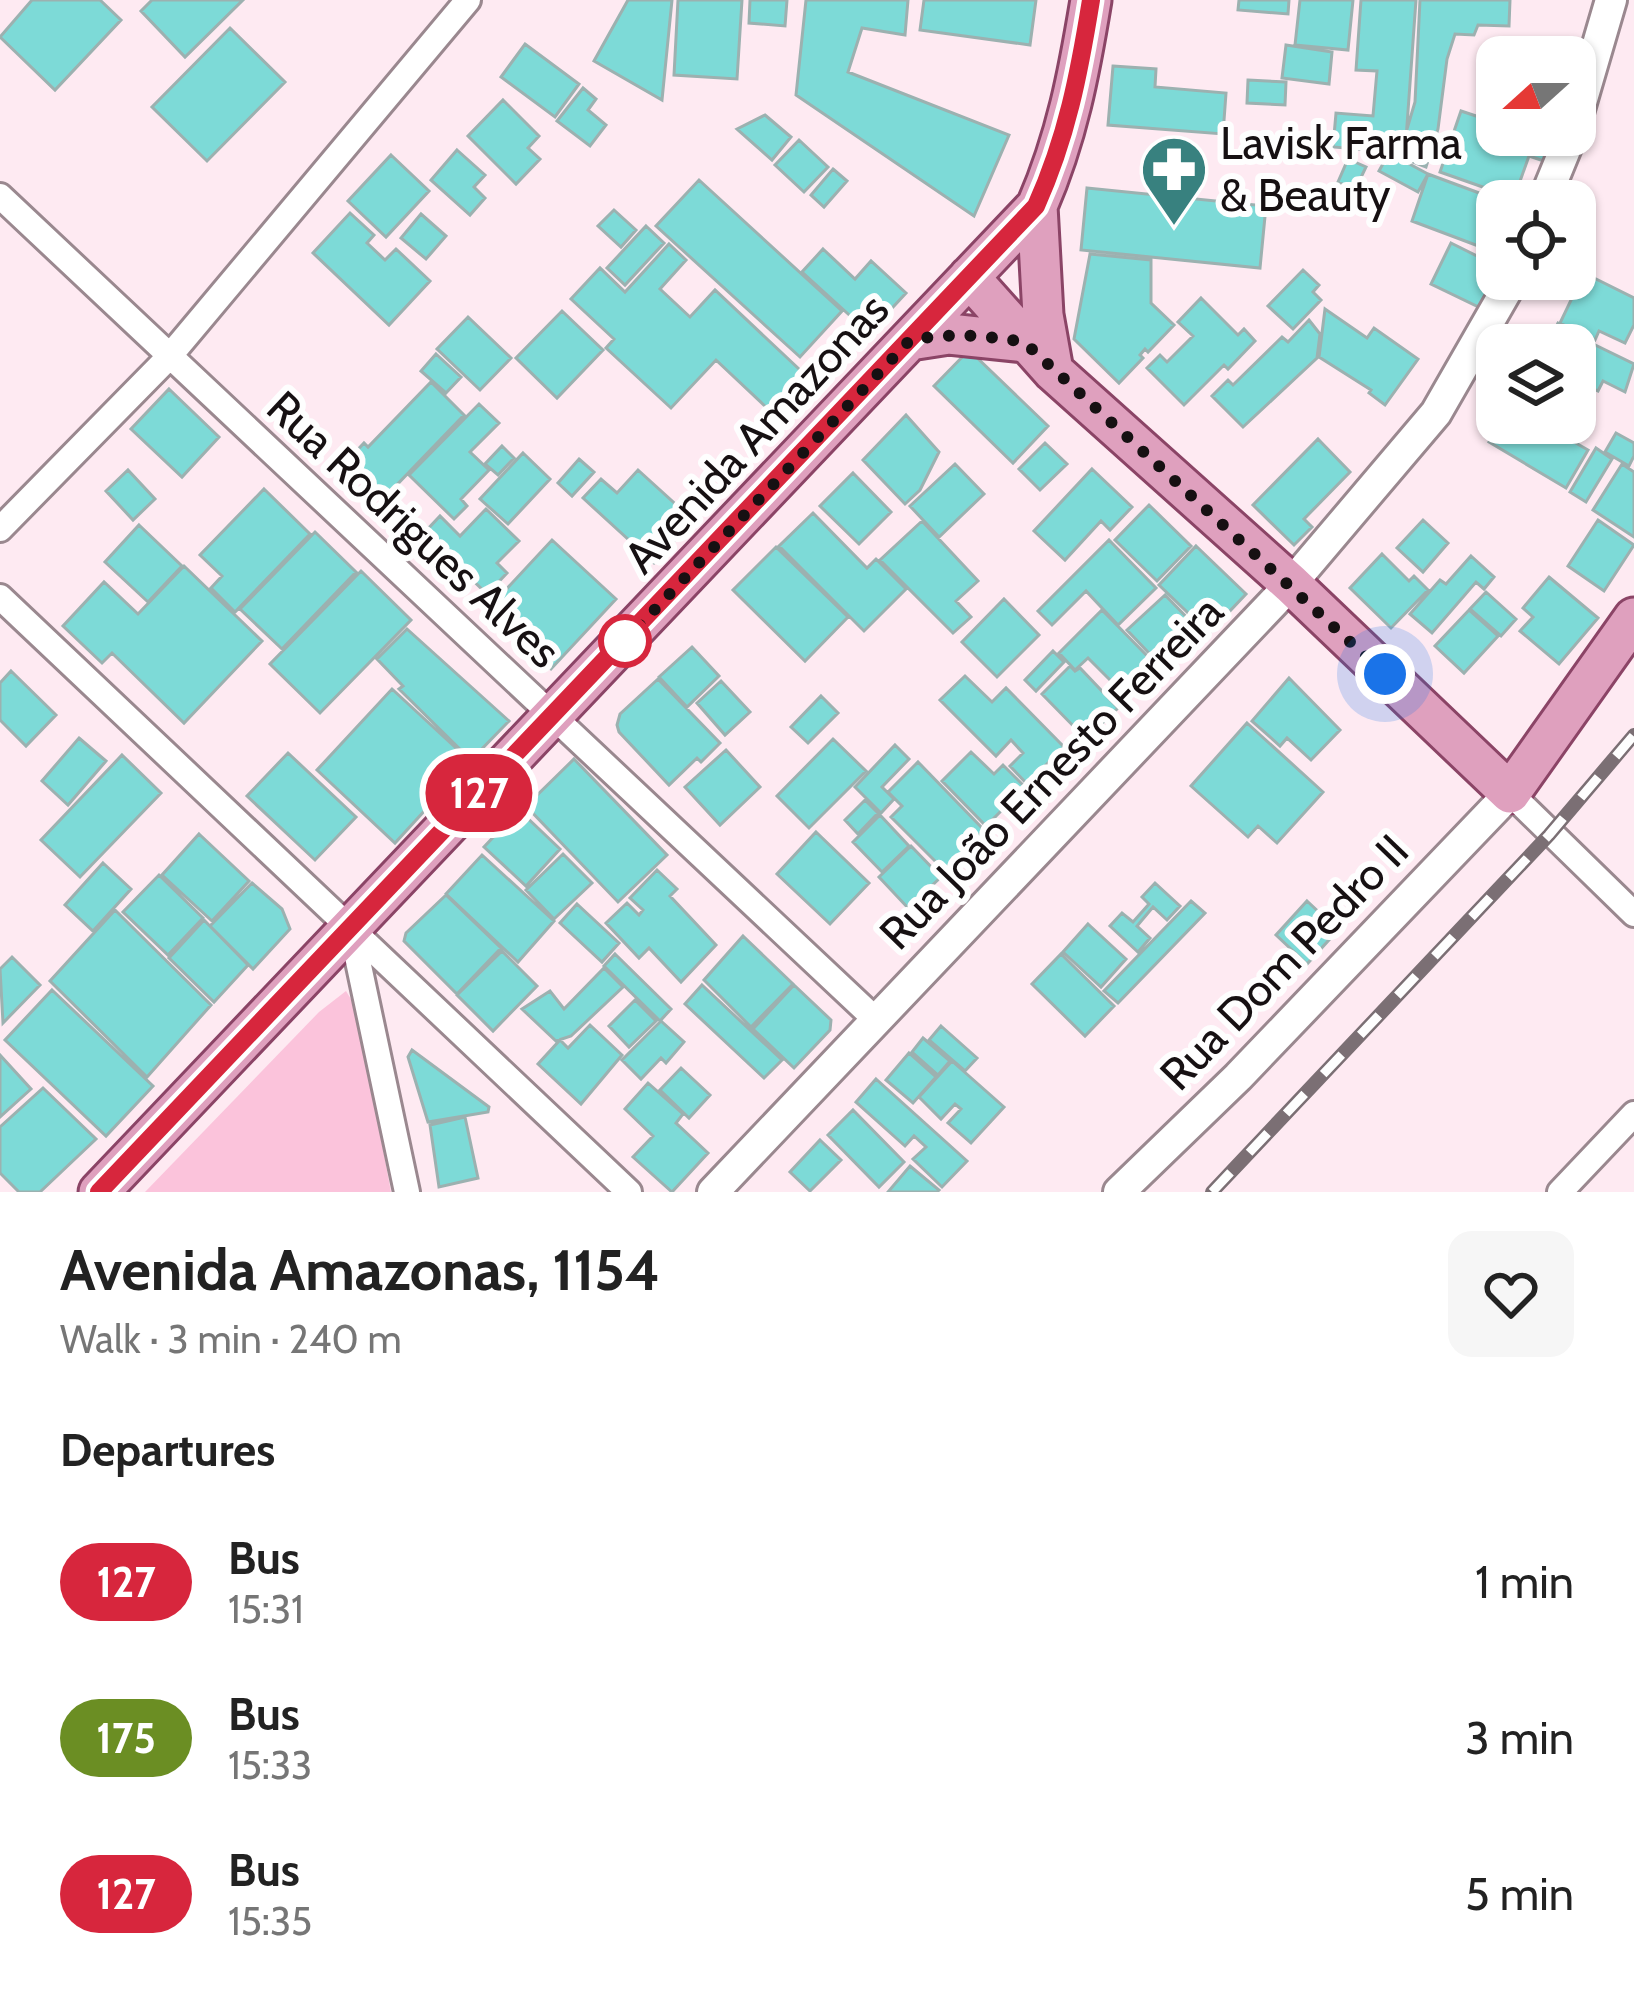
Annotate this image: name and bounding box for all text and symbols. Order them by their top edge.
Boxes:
north arrow [1476,36,1596,156]
map controls [1476,36,1596,444]
place label: Lavisk Farma & Beauty [1220,116,1462,222]
pharmacy icon: Lavisk Farma & Beauty [1139,134,1209,228]
button: locate [1476,180,1596,300]
street label: Avenida Amazonas [613,282,899,584]
button: layers [1476,324,1596,444]
street label: Rua Rodrigues Alves [256,379,572,679]
street label: Rua João Ernesto Ferreira [868,584,1234,960]
unlabelled marker [600,616,650,666]
your location [1355,644,1415,704]
line badge: 127 [410,754,548,832]
text: 127 [449,767,509,819]
street label: Rua Dom Pedro II [1149,823,1419,1101]
button: heart [1448,1231,1574,1357]
text: Avenida Amazonas, 1154 [60,1235,660,1304]
text: Walk · 3 min · 240 m [60,1315,402,1363]
text: Departures [60,1423,275,1477]
text: Bus [228,1531,300,1585]
text: 1 min [1475,1555,1574,1609]
text: 127 [96,1556,156,1608]
text: 15:31 [228,1585,304,1633]
text: Bus [228,1687,300,1741]
text: 3 min [1465,1711,1574,1765]
text: 175 [96,1712,156,1764]
text: 15:33 [228,1741,312,1789]
text: Bus [228,1843,300,1897]
text: 5 min [1465,1867,1574,1921]
text: 127 [96,1868,156,1920]
text: 15:35 [228,1897,312,1945]

